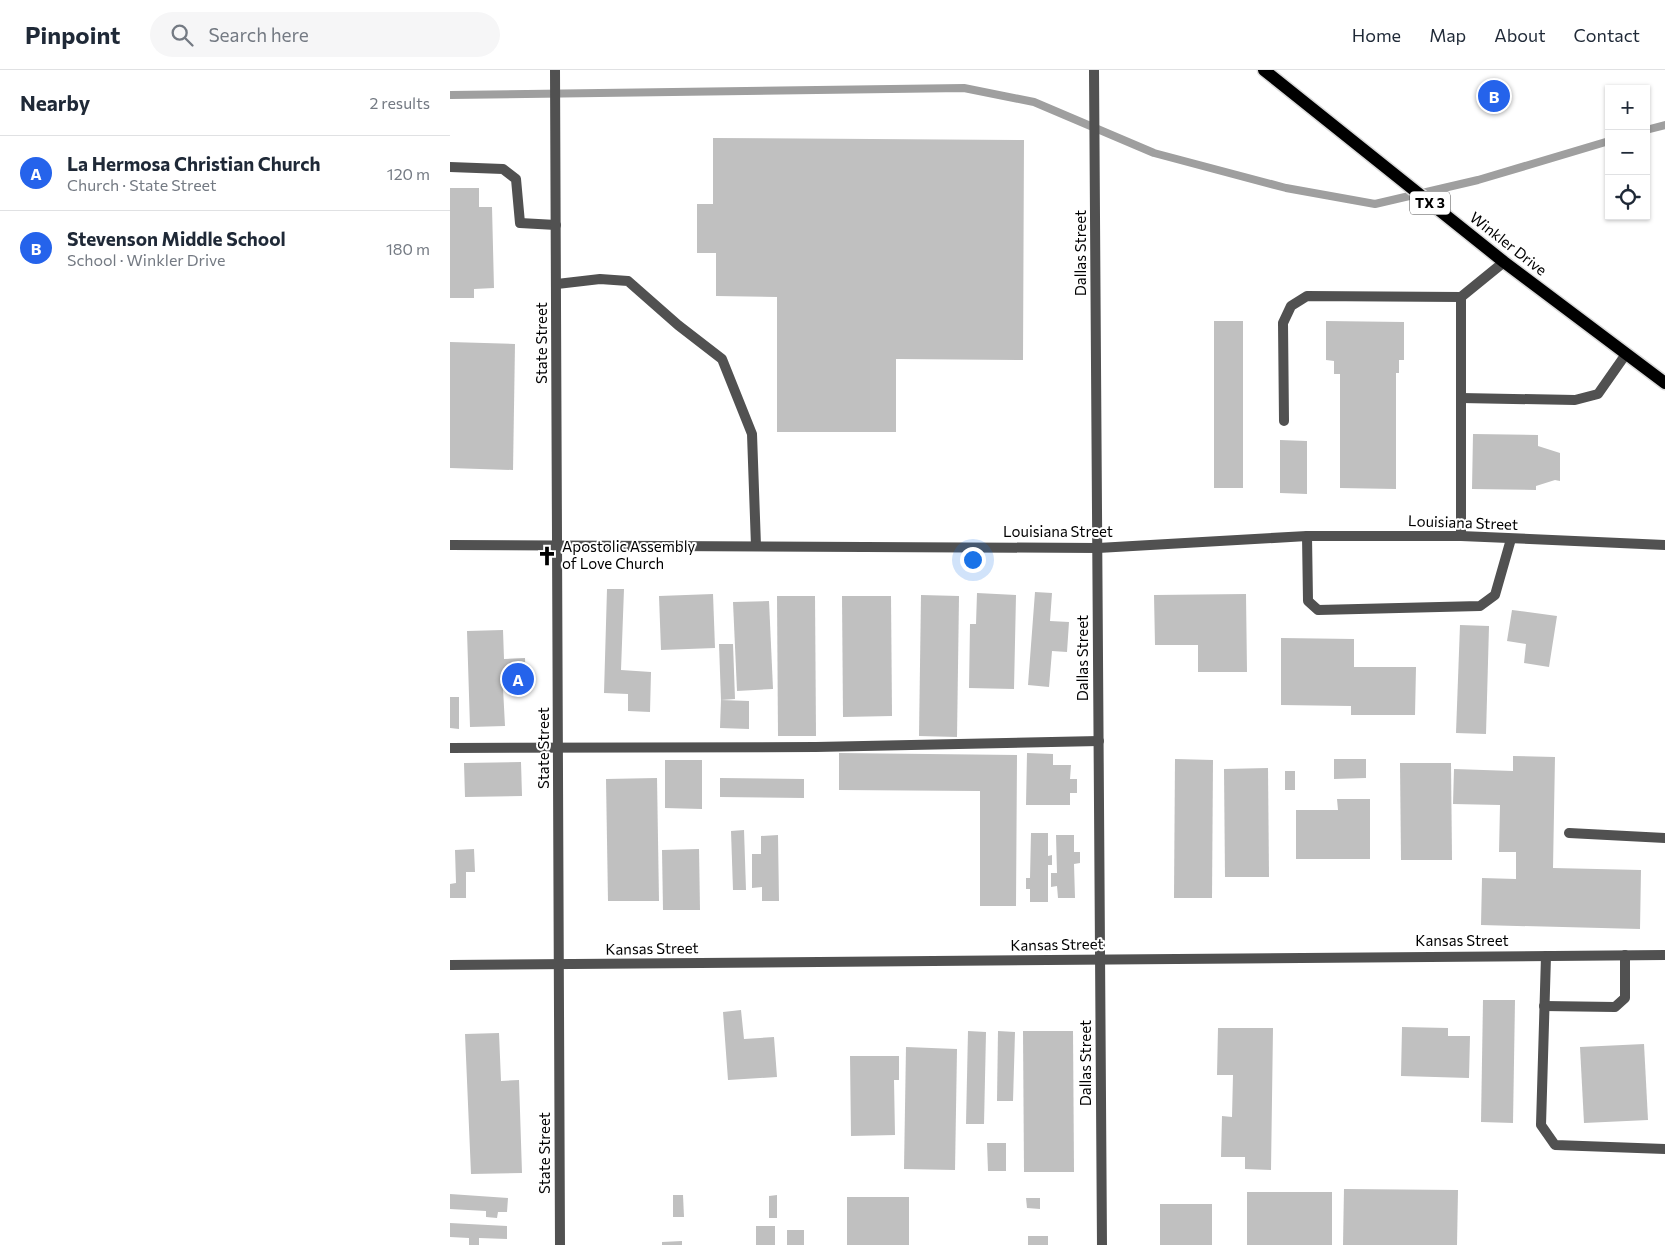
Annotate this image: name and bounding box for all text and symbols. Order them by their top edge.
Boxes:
search box [150,12,500,57]
text: Pinpoint [25,20,120,49]
icon: search [168,21,196,49]
text: Search here [208,23,309,46]
text: Home [1352,24,1401,46]
text: Map [1429,24,1466,46]
text: About [1494,24,1546,46]
text: Contact [1574,24,1640,46]
pin: B [1478,77,1510,115]
map controls [1605,85,1650,220]
button: + [1605,85,1650,130]
text: Nearby [20,90,90,115]
text: 2 results [369,93,430,112]
button: − [1605,130,1650,175]
text: La Hermosa Christian Church [67,152,320,175]
text: A [30,164,42,183]
text: 120 m [387,164,430,183]
text: Church · State Street [67,175,217,194]
button: locate [1605,175,1650,220]
road number: TX 3 [1410,192,1450,214]
street label: Winkler Drive [1467,208,1551,279]
street label: Dallas Street [1071,210,1089,296]
text: Stevenson Middle School [67,227,286,250]
text: B [31,239,41,258]
text: 180 m [386,239,430,258]
text: School · Winkler Drive [67,250,225,269]
street label: State Street [532,302,550,384]
street label: Louisiana Street [1408,511,1518,533]
street label: Louisiana Street [1003,522,1113,540]
place label: Apostolic Assembly of Love Church [562,537,695,572]
church icon: Apostolic Assembly of Love Church [536,545,558,567]
your location [960,547,986,573]
street label: Dallas Street [1073,615,1091,701]
pin: A [502,660,534,698]
street label: State Street [534,707,552,789]
street label: Kansas Street [1415,931,1509,949]
street label: Kansas Street [1010,934,1104,954]
street label: Kansas Street [605,938,699,958]
street label: Dallas Street [1076,1020,1094,1106]
street label: State Street [535,1112,553,1194]

